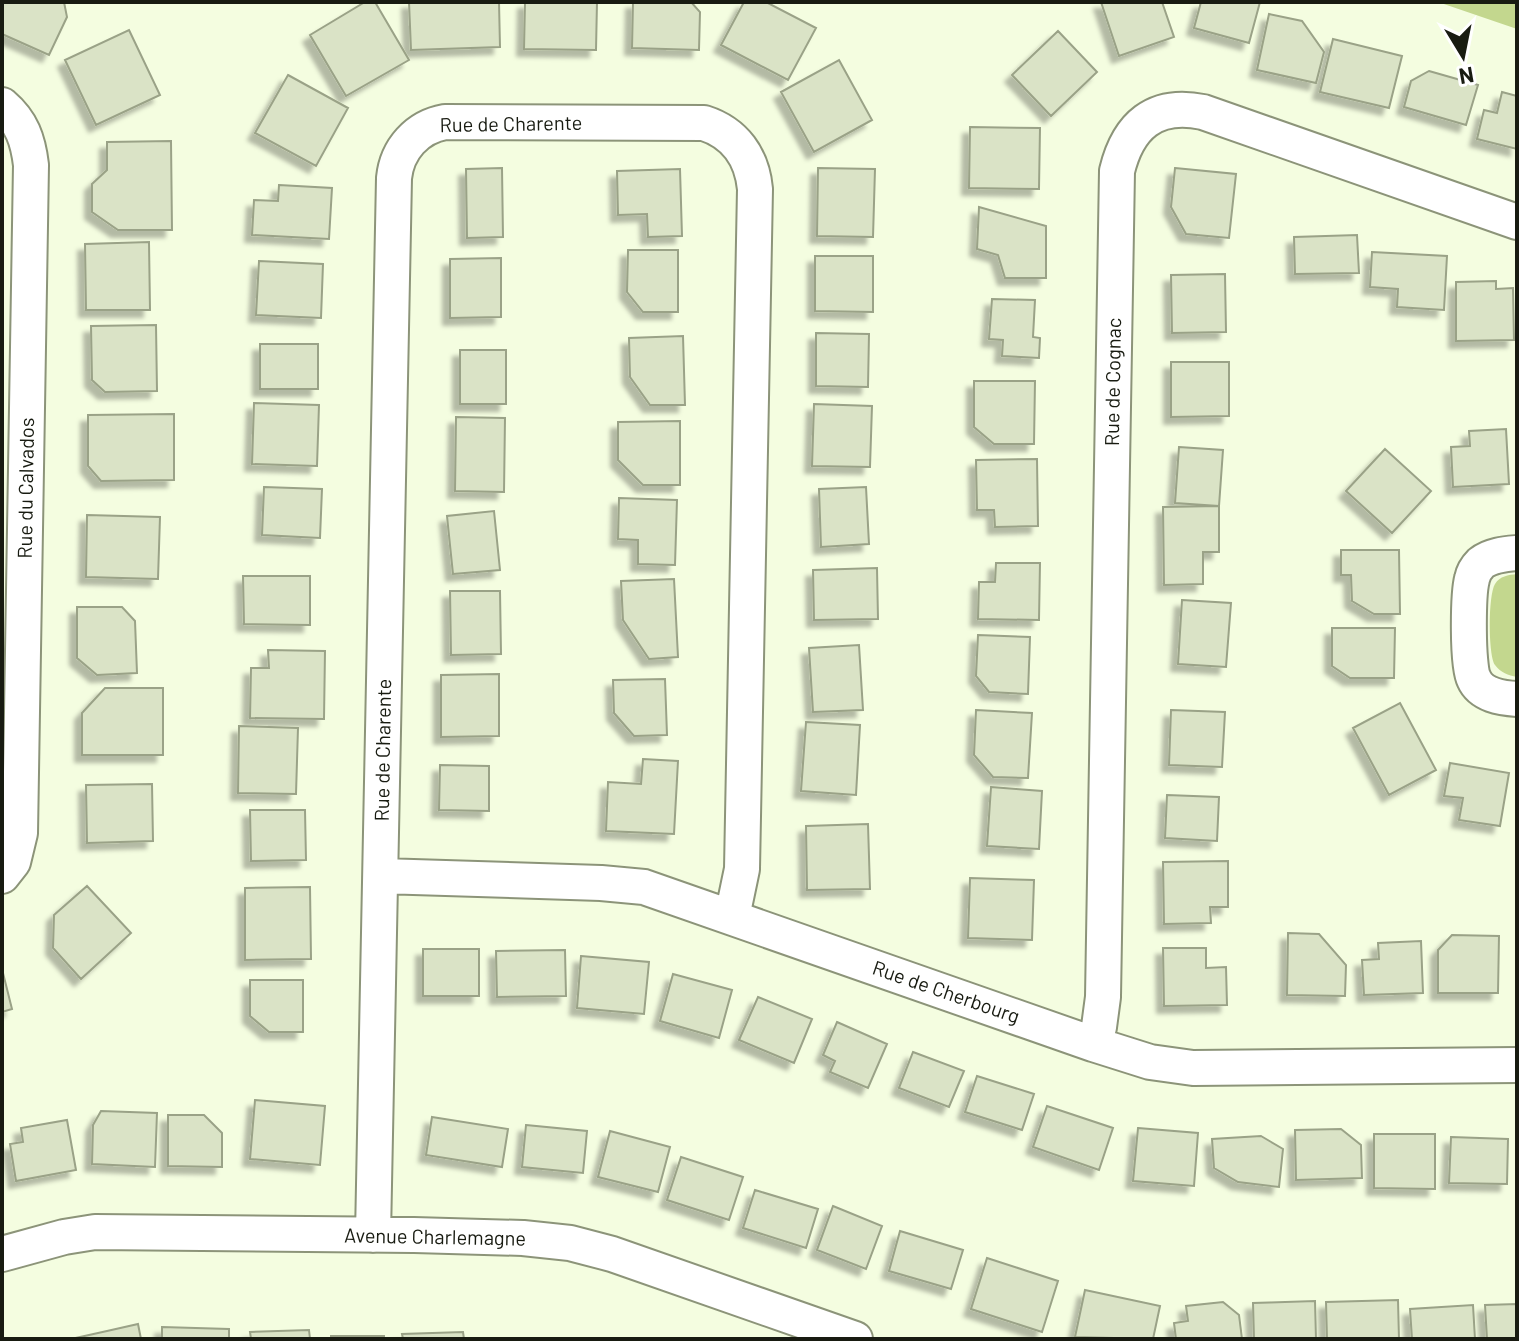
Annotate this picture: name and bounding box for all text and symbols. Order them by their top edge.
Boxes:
north arrow [1423,16,1503,96]
text: N [1457,63,1476,91]
street label: Rue de Charente [439,110,582,136]
street label: Rue de Cognac [1099,318,1125,446]
street label: Rue du Calvados [12,417,38,559]
street label: Rue de Charente [369,678,395,821]
street label: Rue de Cherbourg [870,955,1023,1027]
street label: Avenue Charlemagne [344,1222,526,1250]

